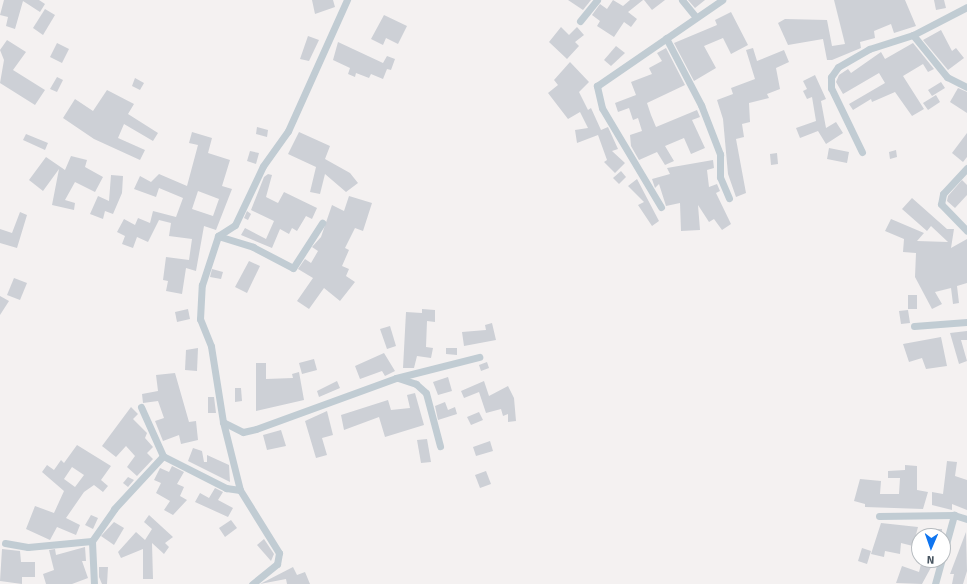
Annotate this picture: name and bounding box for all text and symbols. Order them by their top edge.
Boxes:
north arrow [911,528,951,568]
text: N [927,553,935,566]

